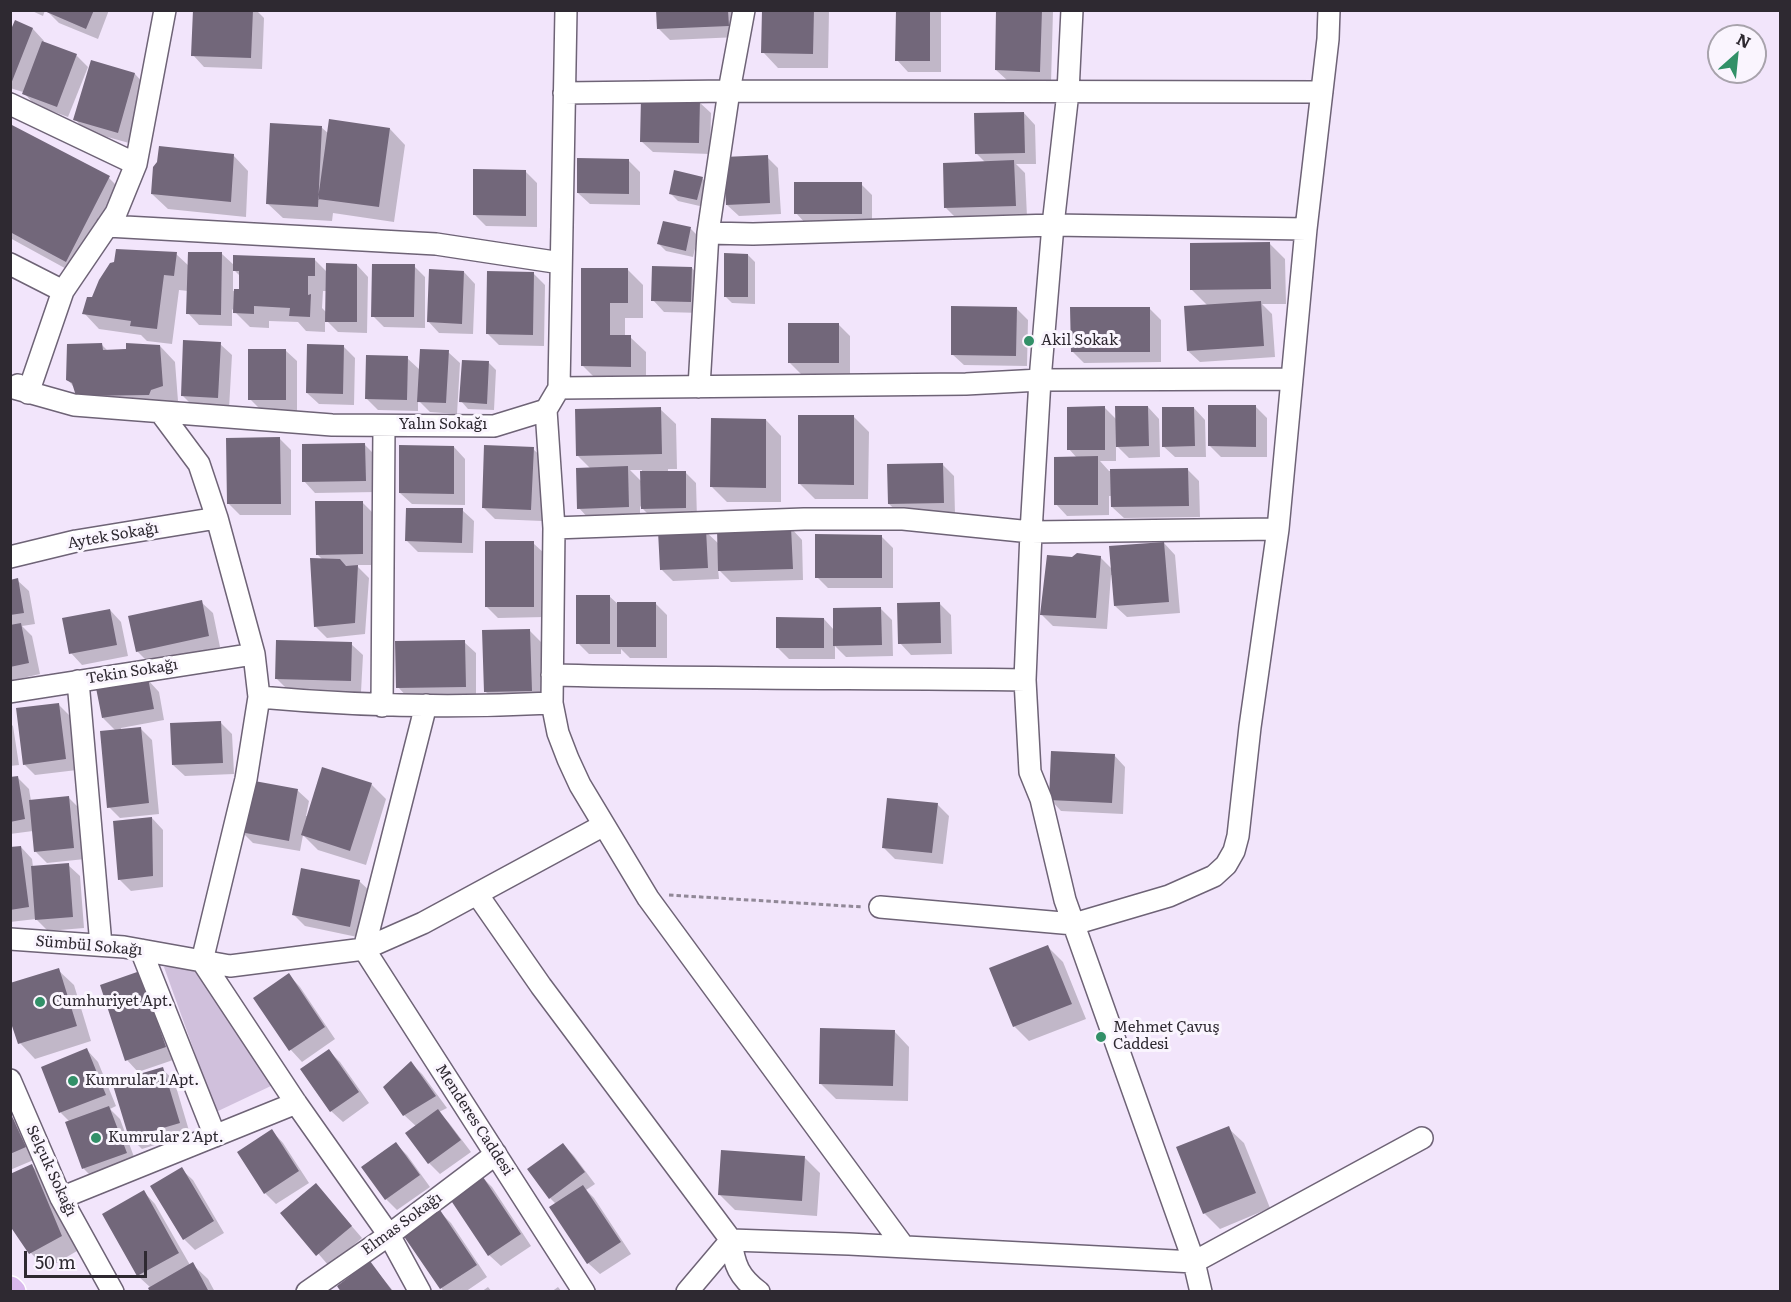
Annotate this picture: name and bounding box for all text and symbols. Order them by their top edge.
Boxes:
north arrow [1707,24,1767,84]
text: N [1733,26,1756,53]
place label: Akil Sokak [1041,332,1118,350]
marker: Akil Sokak [1022,334,1036,348]
street label: Yalın Sokağı [399,416,487,434]
street label: Aytek Sokağı [66,519,160,553]
street label: Tekin Sokağı [85,656,179,688]
street label: Sümbül Sokağı [35,932,143,960]
place label: Cumhuriyet Apt. [52,993,173,1011]
marker: Cumhuriyet Apt. [33,995,47,1009]
place label: Mehmet Çavuş Caddesi [1113,1019,1219,1054]
marker: Mehmet Çavuş Caddesi [1094,1030,1108,1044]
street label: Menderes Caddesi [431,1061,517,1179]
place label: Kumrular 1 Apt. [85,1072,199,1090]
marker: Kumrular 1 Apt. [66,1074,80,1088]
street label: Selçuk Sokağı [22,1122,80,1220]
place label: Kumrular 2 Apt. [108,1129,224,1147]
marker: Kumrular 2 Apt. [89,1131,103,1145]
street label: Elmas Sokağı [358,1189,446,1259]
scale bar [27,1239,150,1277]
text: 50 m [35,1248,76,1275]

